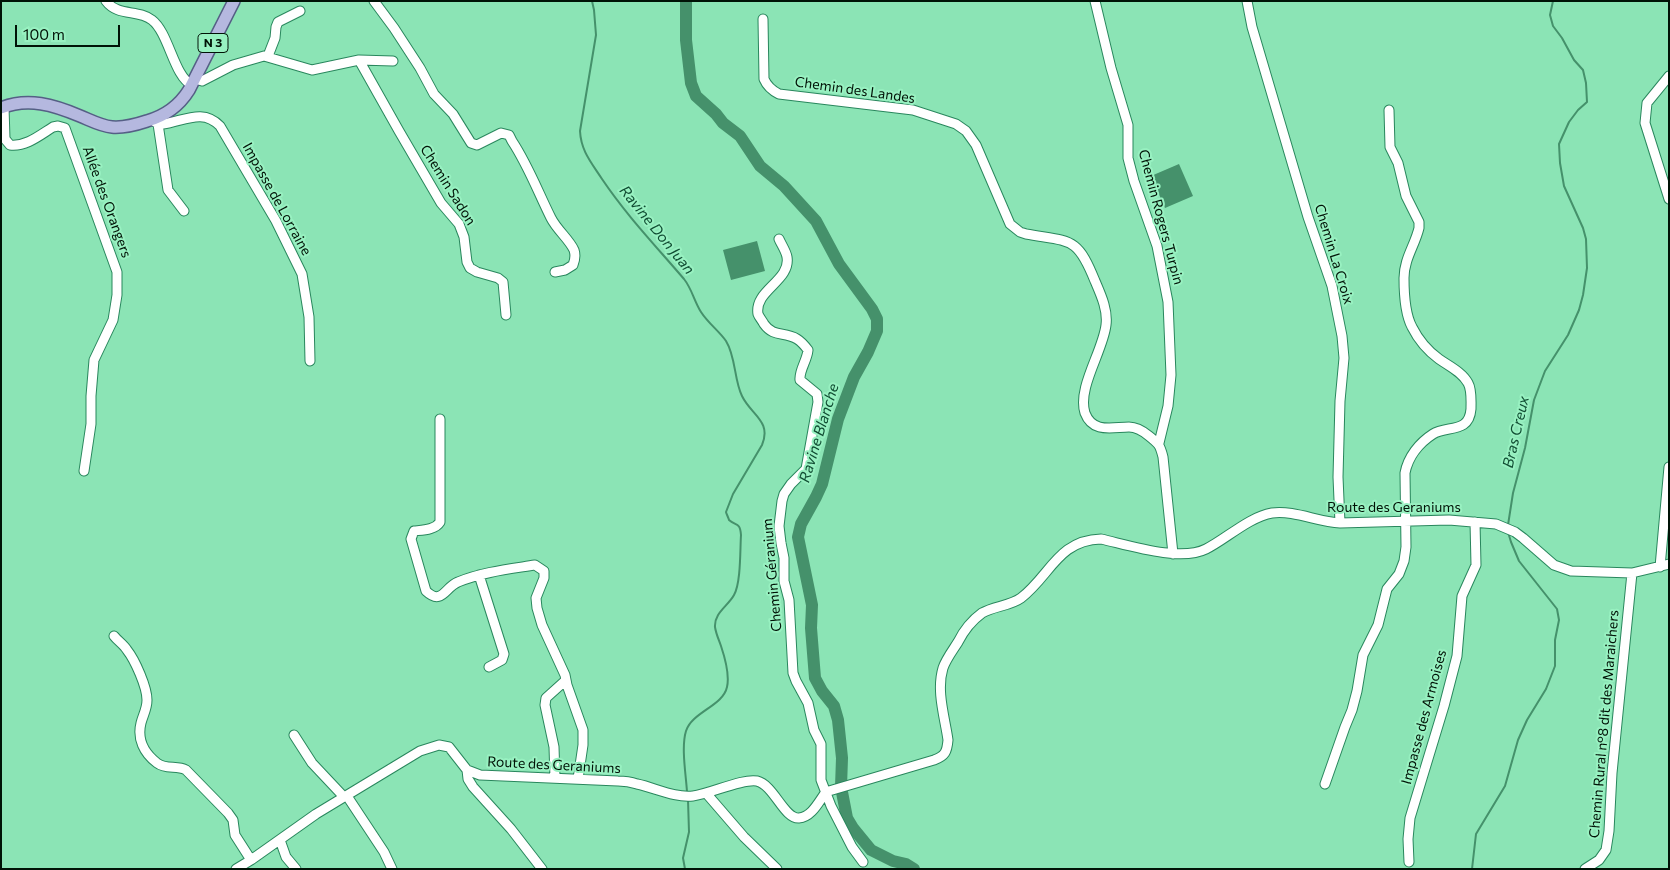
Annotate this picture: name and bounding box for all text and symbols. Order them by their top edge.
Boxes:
scale bar [18,15,122,47]
text: 100 m [23,25,65,43]
road number: N 3 [198,34,228,52]
street label: Chemin des Landes [794,73,916,107]
street label: Impasse de Lorraine [239,140,315,258]
street label: Chemin Sadon [417,142,479,228]
street label: Allée des Orangers [79,144,135,260]
street label: Chemin Rogers Turpin [1135,148,1187,286]
water label: Ravine Don Juan [616,182,698,278]
street label: Chemin La Croix [1311,202,1357,306]
water label: Ravine Blanche [795,381,843,485]
water label: Bras Creux [1499,394,1533,470]
street label: Route des Geraniums [1327,499,1461,515]
street label: Chemin Géranium [759,518,785,632]
street label: Chemin Rural n°8 dit des Maraichers [1586,609,1622,839]
street label: Impasse des Armoises [1398,648,1450,786]
street label: Route des Geraniums [487,753,621,777]

